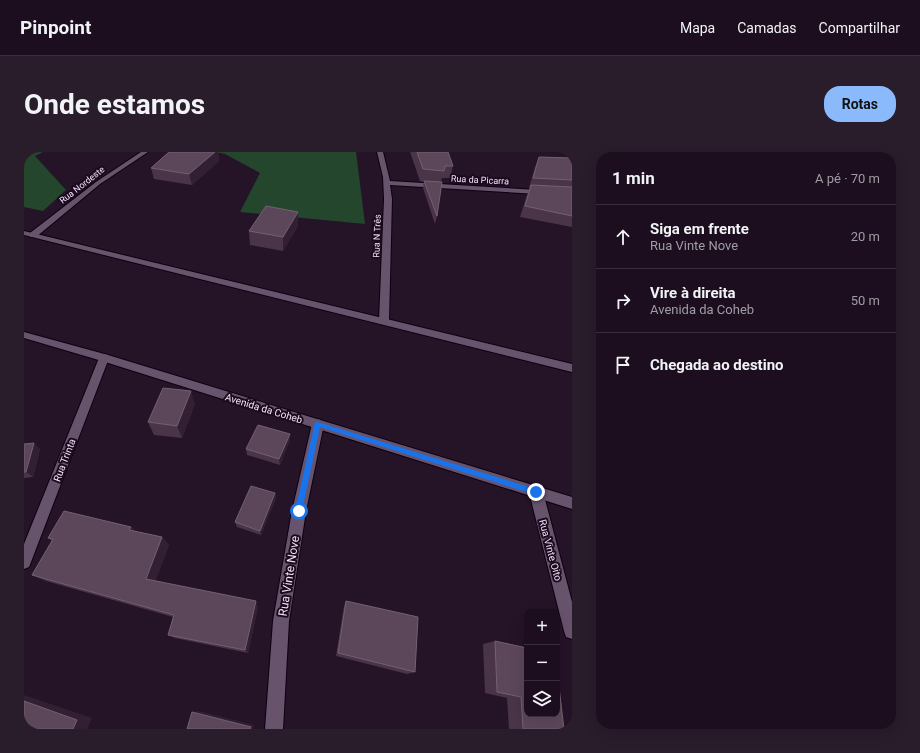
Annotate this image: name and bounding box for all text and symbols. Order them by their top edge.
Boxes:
text: Pinpoint [20,16,91,39]
text: Mapa [680,20,715,36]
text: Camadas [737,20,797,36]
text: Compartilhar [819,20,900,36]
button: Rotas [824,86,896,122]
text: Onde estamos [24,88,205,121]
street label: Rua Nordeste [57,164,107,206]
text: 1 min [612,168,655,188]
text: A pé · 70 m [815,171,880,186]
street label: Rua da Picarra [451,173,509,187]
street label: Rua N Três [371,214,383,258]
text: Siga em frente [650,220,749,238]
icon: ahead [612,226,634,248]
text: 20 m [851,229,880,244]
text: Rua Vinte Nove [650,238,738,253]
text: Vire à direita [650,284,736,302]
icon: right [612,290,634,312]
text: 50 m [851,293,880,308]
text: Avenida da Coheb [650,302,754,317]
icon: arrive [612,354,634,376]
text: Chegada ao destino [650,356,784,374]
street label: Avenida da Coheb [224,392,304,426]
street label: Rua Trinta [51,437,78,483]
route end [527,483,545,501]
route start [290,502,308,520]
street label: Rua Vinte Oito [537,518,564,582]
street label: Rua Vinte Nove [276,535,302,617]
map controls [524,609,560,717]
button: + [524,609,560,645]
button: − [524,645,560,681]
button: layers [524,681,560,717]

